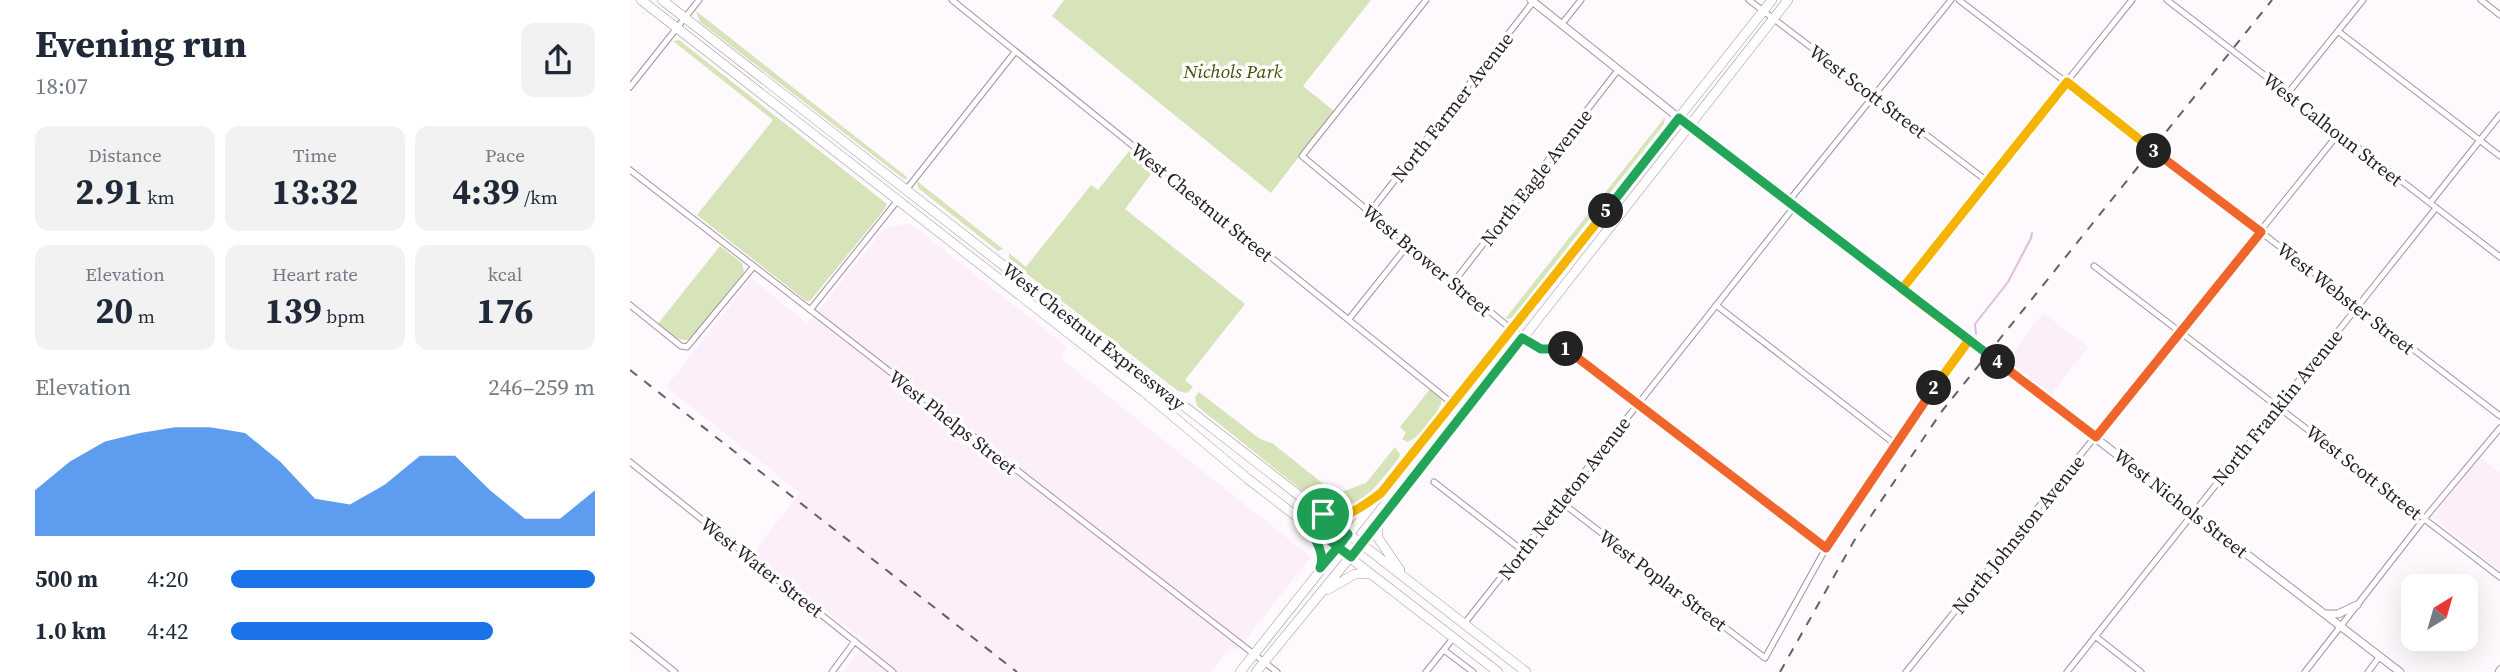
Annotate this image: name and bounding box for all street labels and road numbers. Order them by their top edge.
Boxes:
street label: North Farmer Avenue [1385,26,1519,188]
street label: West Scott Street [1804,38,1933,144]
street label: West Calhoun Street [2258,66,2409,192]
street label: North Eagle Avenue [1474,103,1598,251]
street label: West Chestnut Street [1126,137,1279,268]
street label: West Brower Street [1357,198,1498,322]
street label: West Webster Street [2272,236,2421,360]
street label: West Chestnut Expressway [997,256,1191,416]
street label: North Franklin Avenue [2206,323,2348,491]
street label: West Phelps Street [884,364,1023,481]
street label: North Nettleton Avenue [1492,411,1636,585]
street label: West Scott Street [2301,418,2428,526]
street label: West Nichols Street [2109,442,2254,564]
street label: North Johnston Avenue [1946,449,2090,619]
street label: West Water Street [695,511,829,624]
street label: West Poplar Street [1594,523,1733,637]

